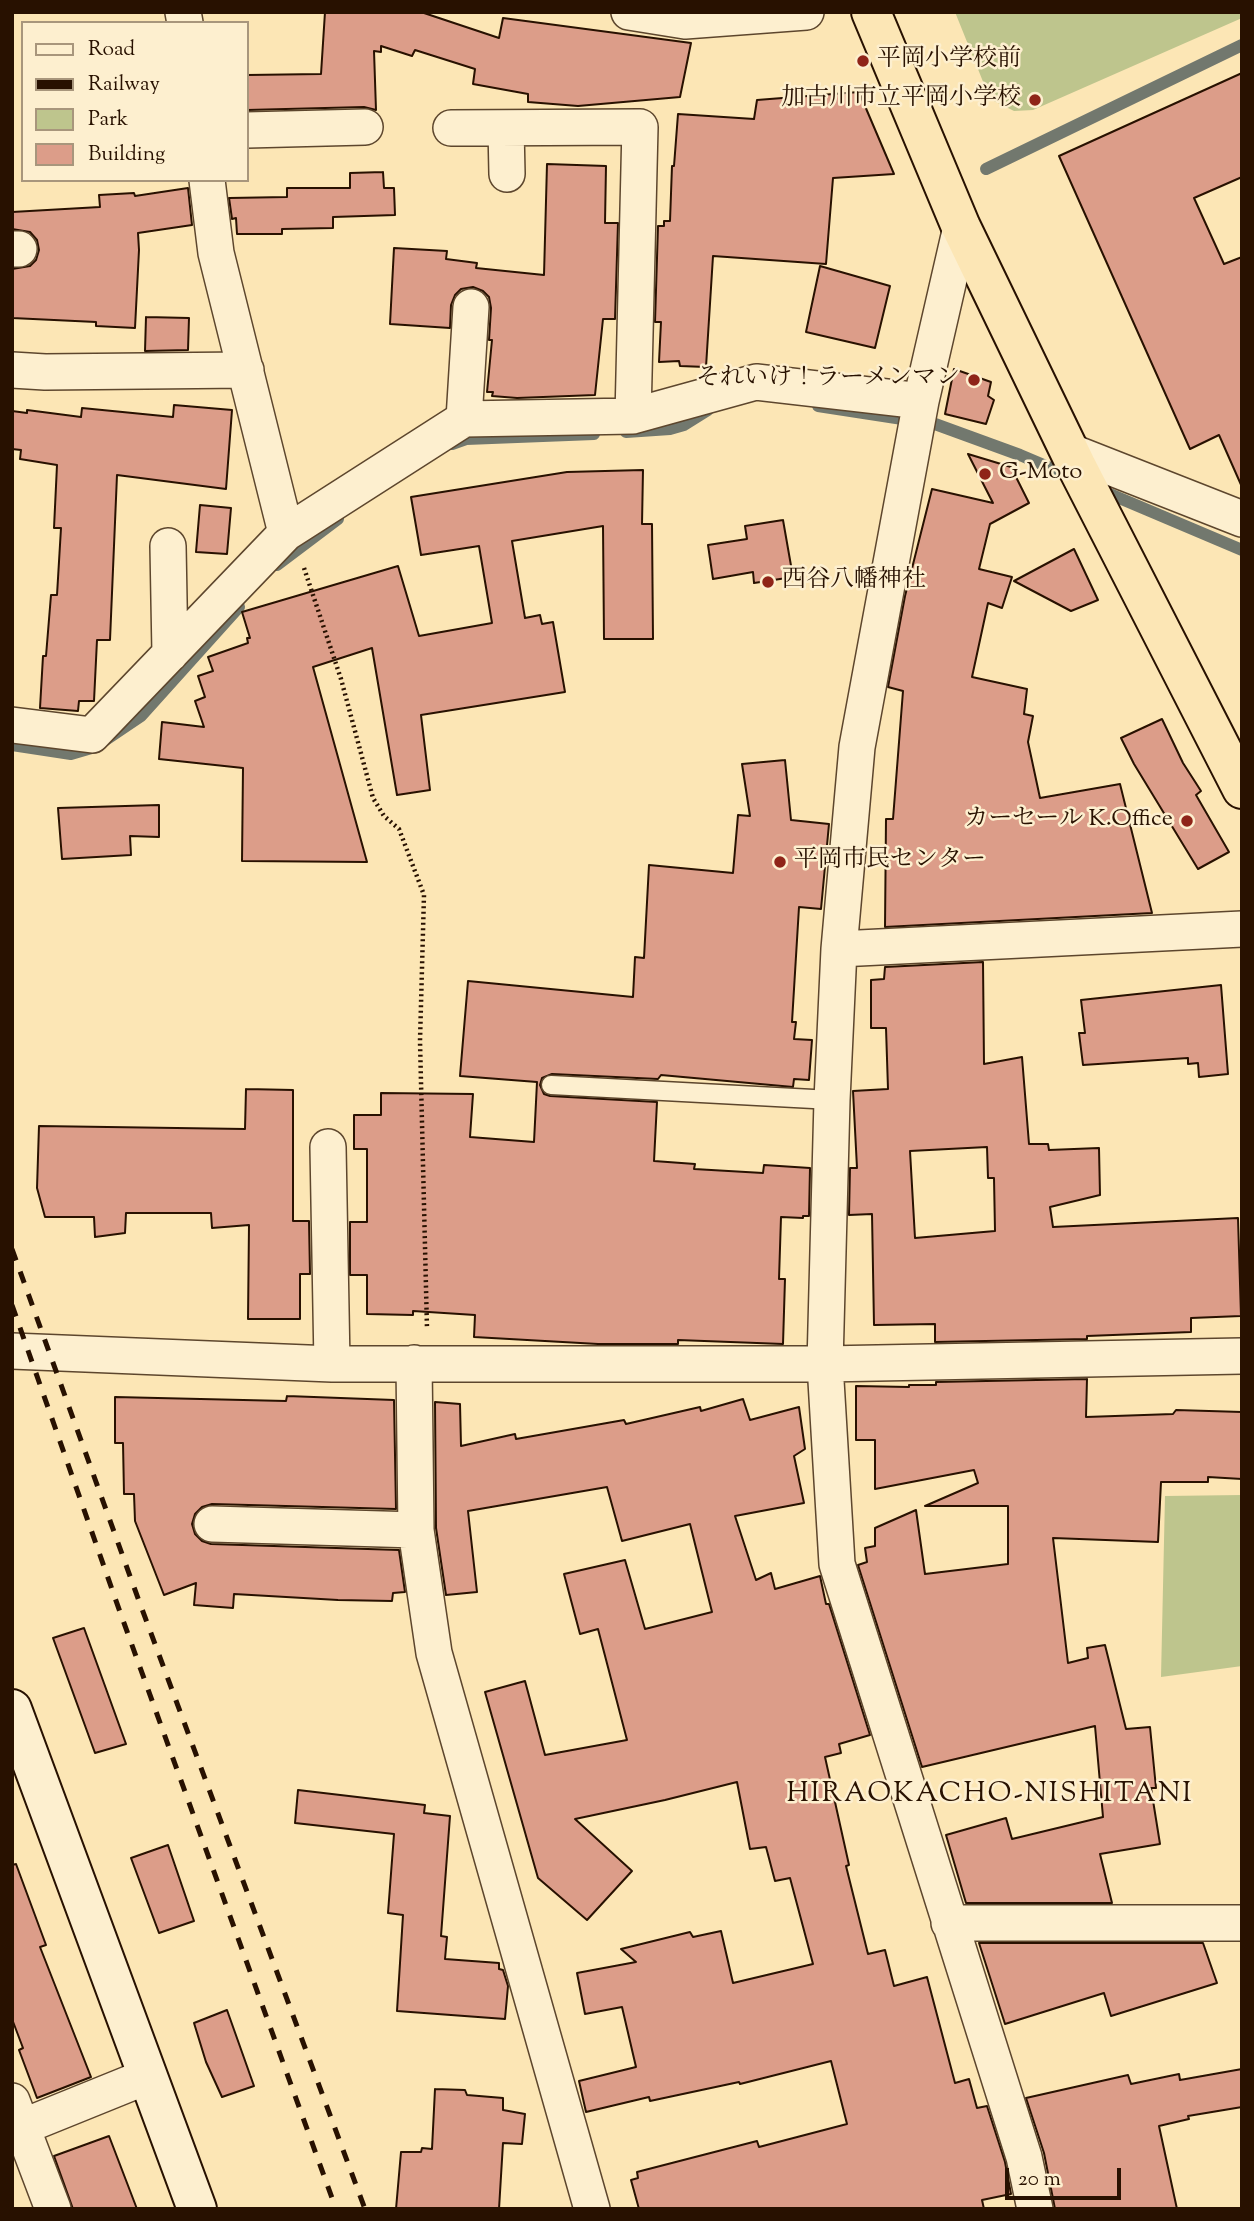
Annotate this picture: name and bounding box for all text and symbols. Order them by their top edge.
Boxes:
legend [21,21,248,182]
text: Road [88,35,135,65]
place label: 平岡小学校前 [877,47,1021,75]
marker: 平岡小学校前 [855,53,871,69]
text: Railway [88,70,160,100]
place label: 加古川市立平岡小学校 [781,86,1021,114]
marker: 加古川市立平岡小学校 [1027,92,1043,108]
text: Park [88,105,128,135]
text: Building [88,140,165,170]
place label: それいけ！ラーメンマン [696,366,960,394]
marker: それいけ！ラーメンマン [966,372,982,388]
place label: G-Moto [999,460,1082,488]
marker: G-Moto [977,466,993,482]
place label: 西谷八幡神社 [782,568,926,596]
marker: 西谷八幡神社 [760,574,776,590]
place label: カーセール K.Office [964,807,1173,835]
marker: カーセール K.Office [1179,813,1195,829]
place label: 平岡市民センター [794,848,986,876]
marker: 平岡市民センター [772,854,788,870]
district label: HIRAOKACHO-NISHITANI [789,1779,1191,1813]
scale bar [1009,2154,1124,2198]
text: 20 m [1018,2165,1061,2195]

